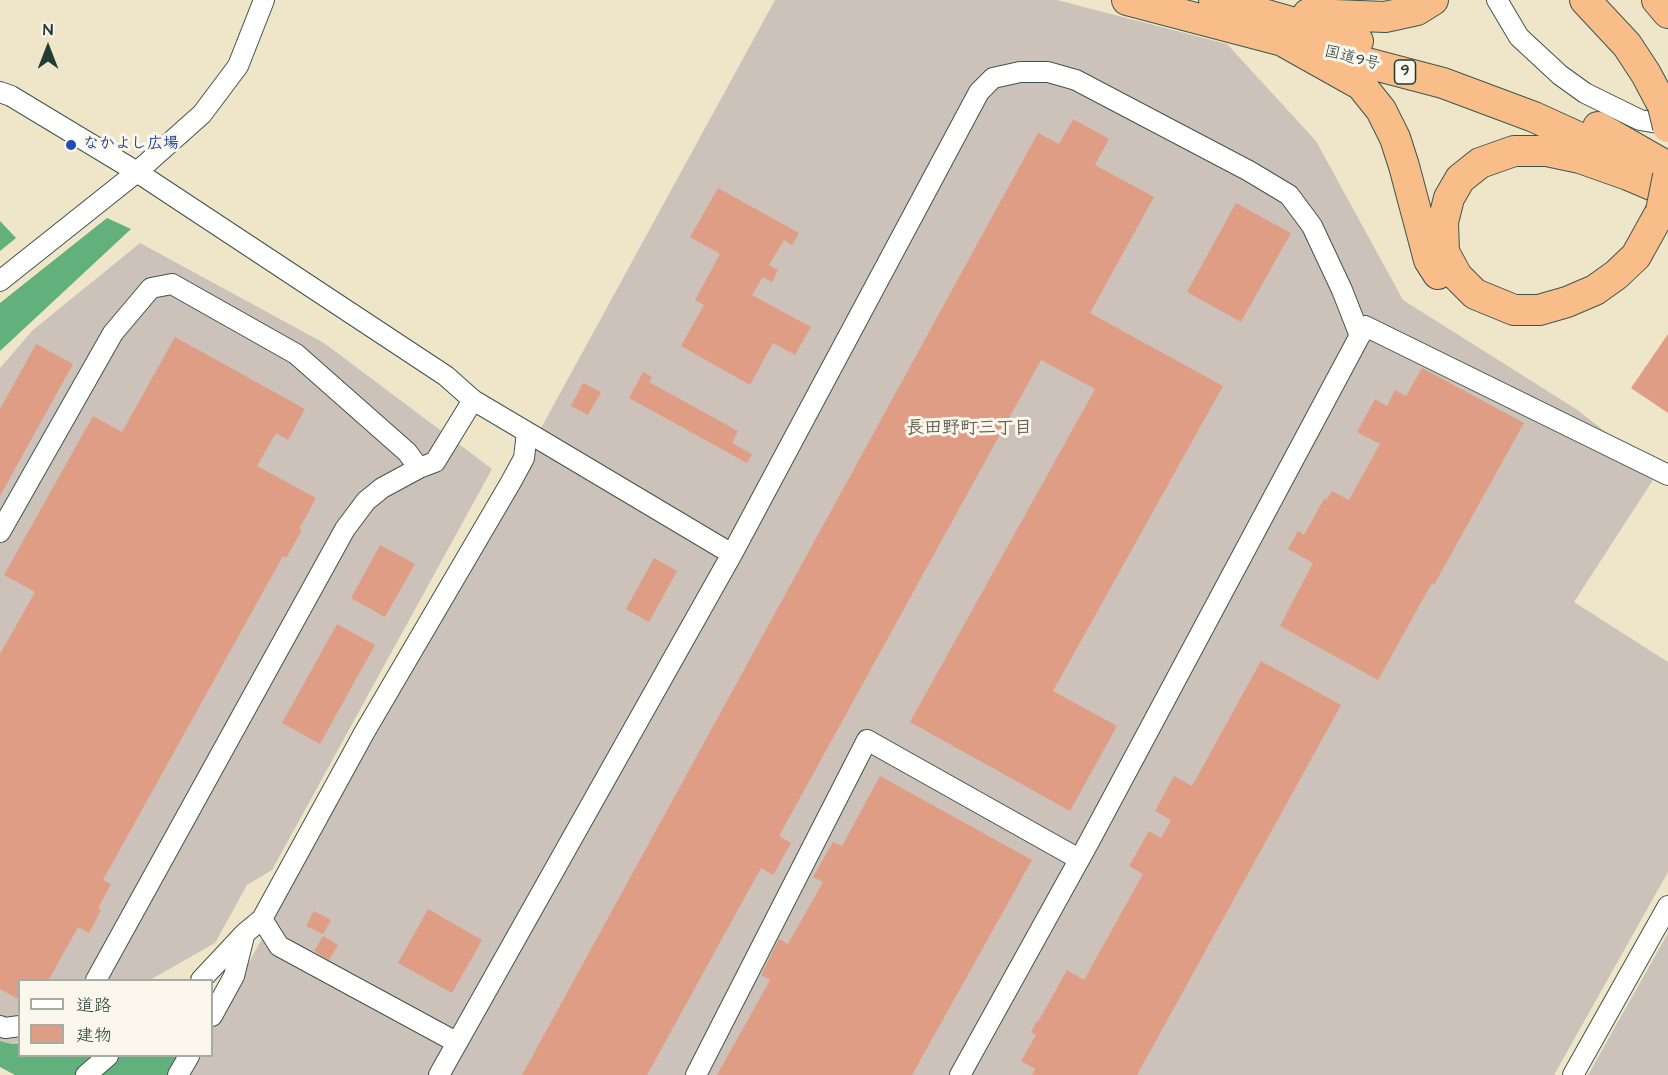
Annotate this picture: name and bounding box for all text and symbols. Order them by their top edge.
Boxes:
north arrow [18,18,78,78]
text: N [43,19,53,41]
street label: 国道9号 [1322,43,1382,75]
road number: 9 [1394,60,1416,84]
place label: なかよし広場 [83,135,179,155]
marker: なかよし広場 [64,138,78,152]
district label: 長田野町三丁目 [906,418,1032,440]
legend [18,979,213,1057]
text: 道路 [76,993,112,1018]
text: 建物 [76,1023,112,1048]

